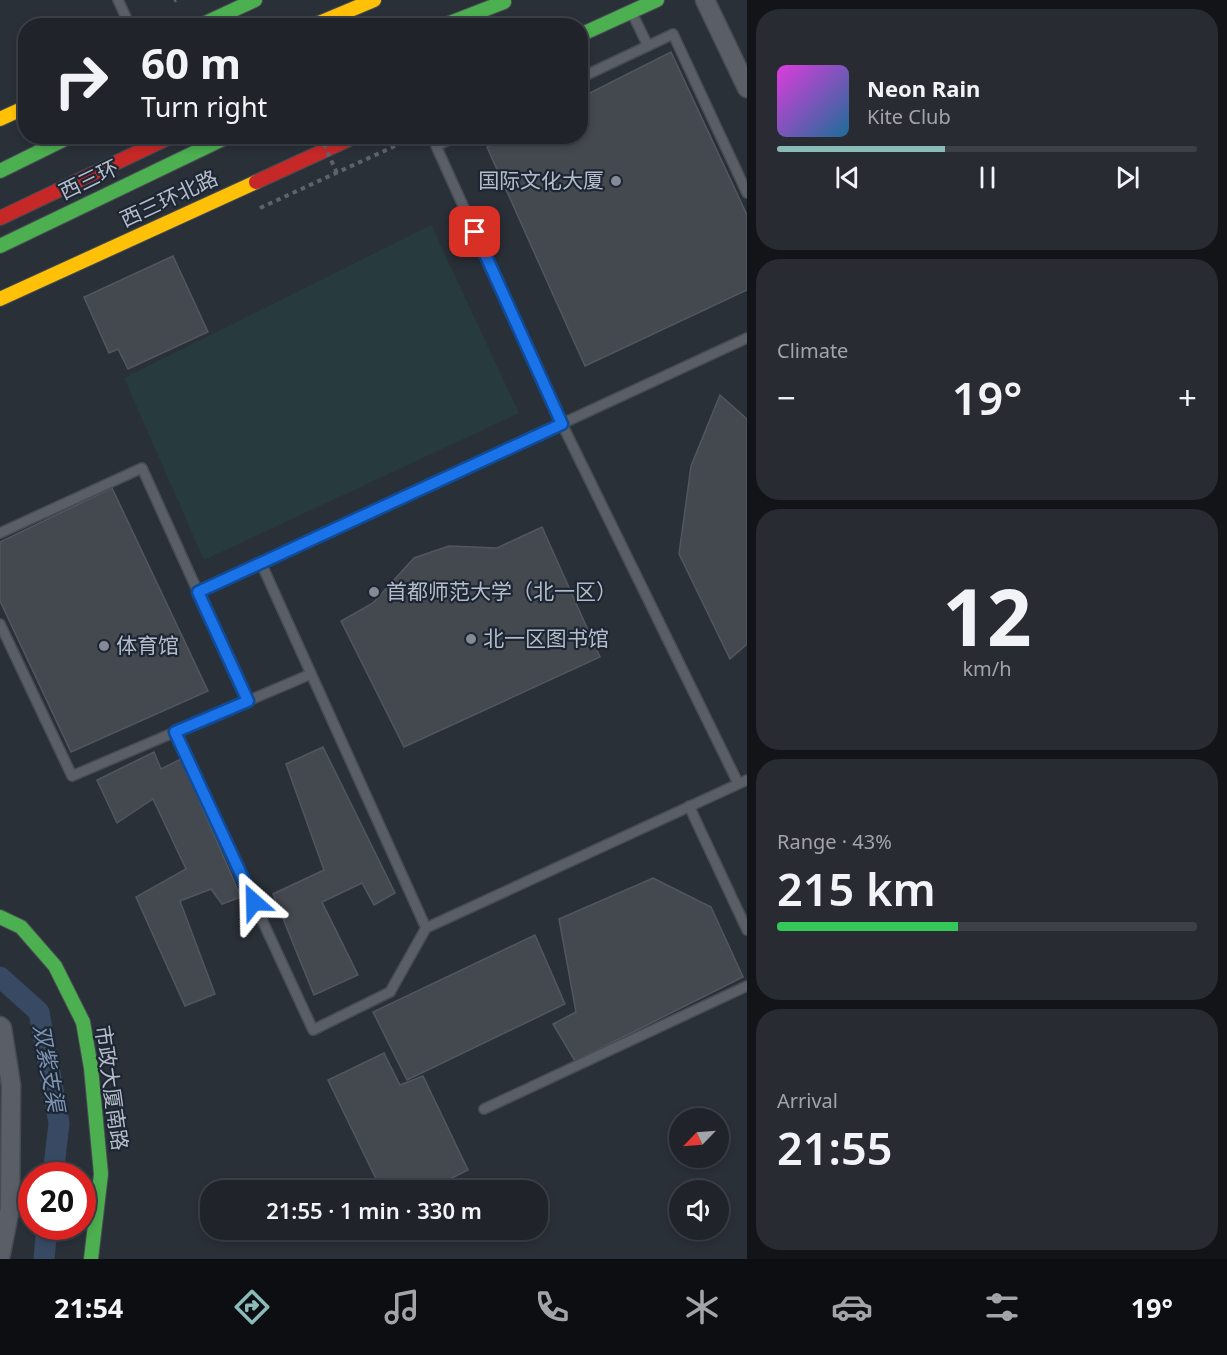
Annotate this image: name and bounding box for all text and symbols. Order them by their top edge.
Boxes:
text: 60 m [141,34,241,91]
icon: right [42,42,120,120]
text: Neon Rain [867,73,980,103]
text: Turn right [141,88,267,125]
text: Kite Club [867,103,951,130]
street label: 西三环 [54,153,123,205]
icon: previous [831,161,864,194]
icon: pause [971,161,1004,194]
icon: next [1111,161,1144,194]
street label: 西三环北路 [115,163,222,233]
place label: 国际文化大厦 [478,166,604,194]
marker: 国际文化大厦 [609,174,623,188]
pin [449,206,500,257]
icon: arrive [458,215,491,248]
text: Climate [777,337,848,364]
text: 19° [952,367,1022,428]
text: − [777,375,796,420]
text: + [1178,375,1197,420]
text: 12 [942,563,1032,669]
place label: 首都师范大学（北一区） [386,577,617,605]
marker: 首都师范大学（北一区） [367,585,381,599]
place label: 北一区图书馆 [483,624,609,652]
place label: 体育馆 [116,631,179,659]
marker: 北一区图书馆 [464,632,478,646]
marker: 体育馆 [97,639,111,653]
text: km/h [962,655,1012,682]
text: Range · 43% [777,828,892,855]
text: 215 km [777,858,936,919]
position arrow [222,870,286,934]
water label: 双紫支渠 [28,1022,73,1117]
street label: 市政大厦南路 [89,1024,135,1152]
text: Arrival [777,1087,838,1114]
north arrow [669,1108,729,1168]
map controls [669,1108,729,1240]
text: 21:55 [777,1117,892,1178]
speed limit sign: 20 [18,1162,96,1240]
button: sound [669,1180,729,1240]
text: 21:55 · 1 min · 330 m [266,1195,482,1225]
icon: directions [231,1286,273,1328]
icon: music [381,1286,423,1328]
icon: phone [531,1286,573,1328]
icon: climate [681,1286,723,1328]
icon: car [831,1286,873,1328]
icon: filters [981,1286,1023,1328]
text: 21:54 [54,1289,123,1326]
text: 19° [1131,1289,1173,1326]

